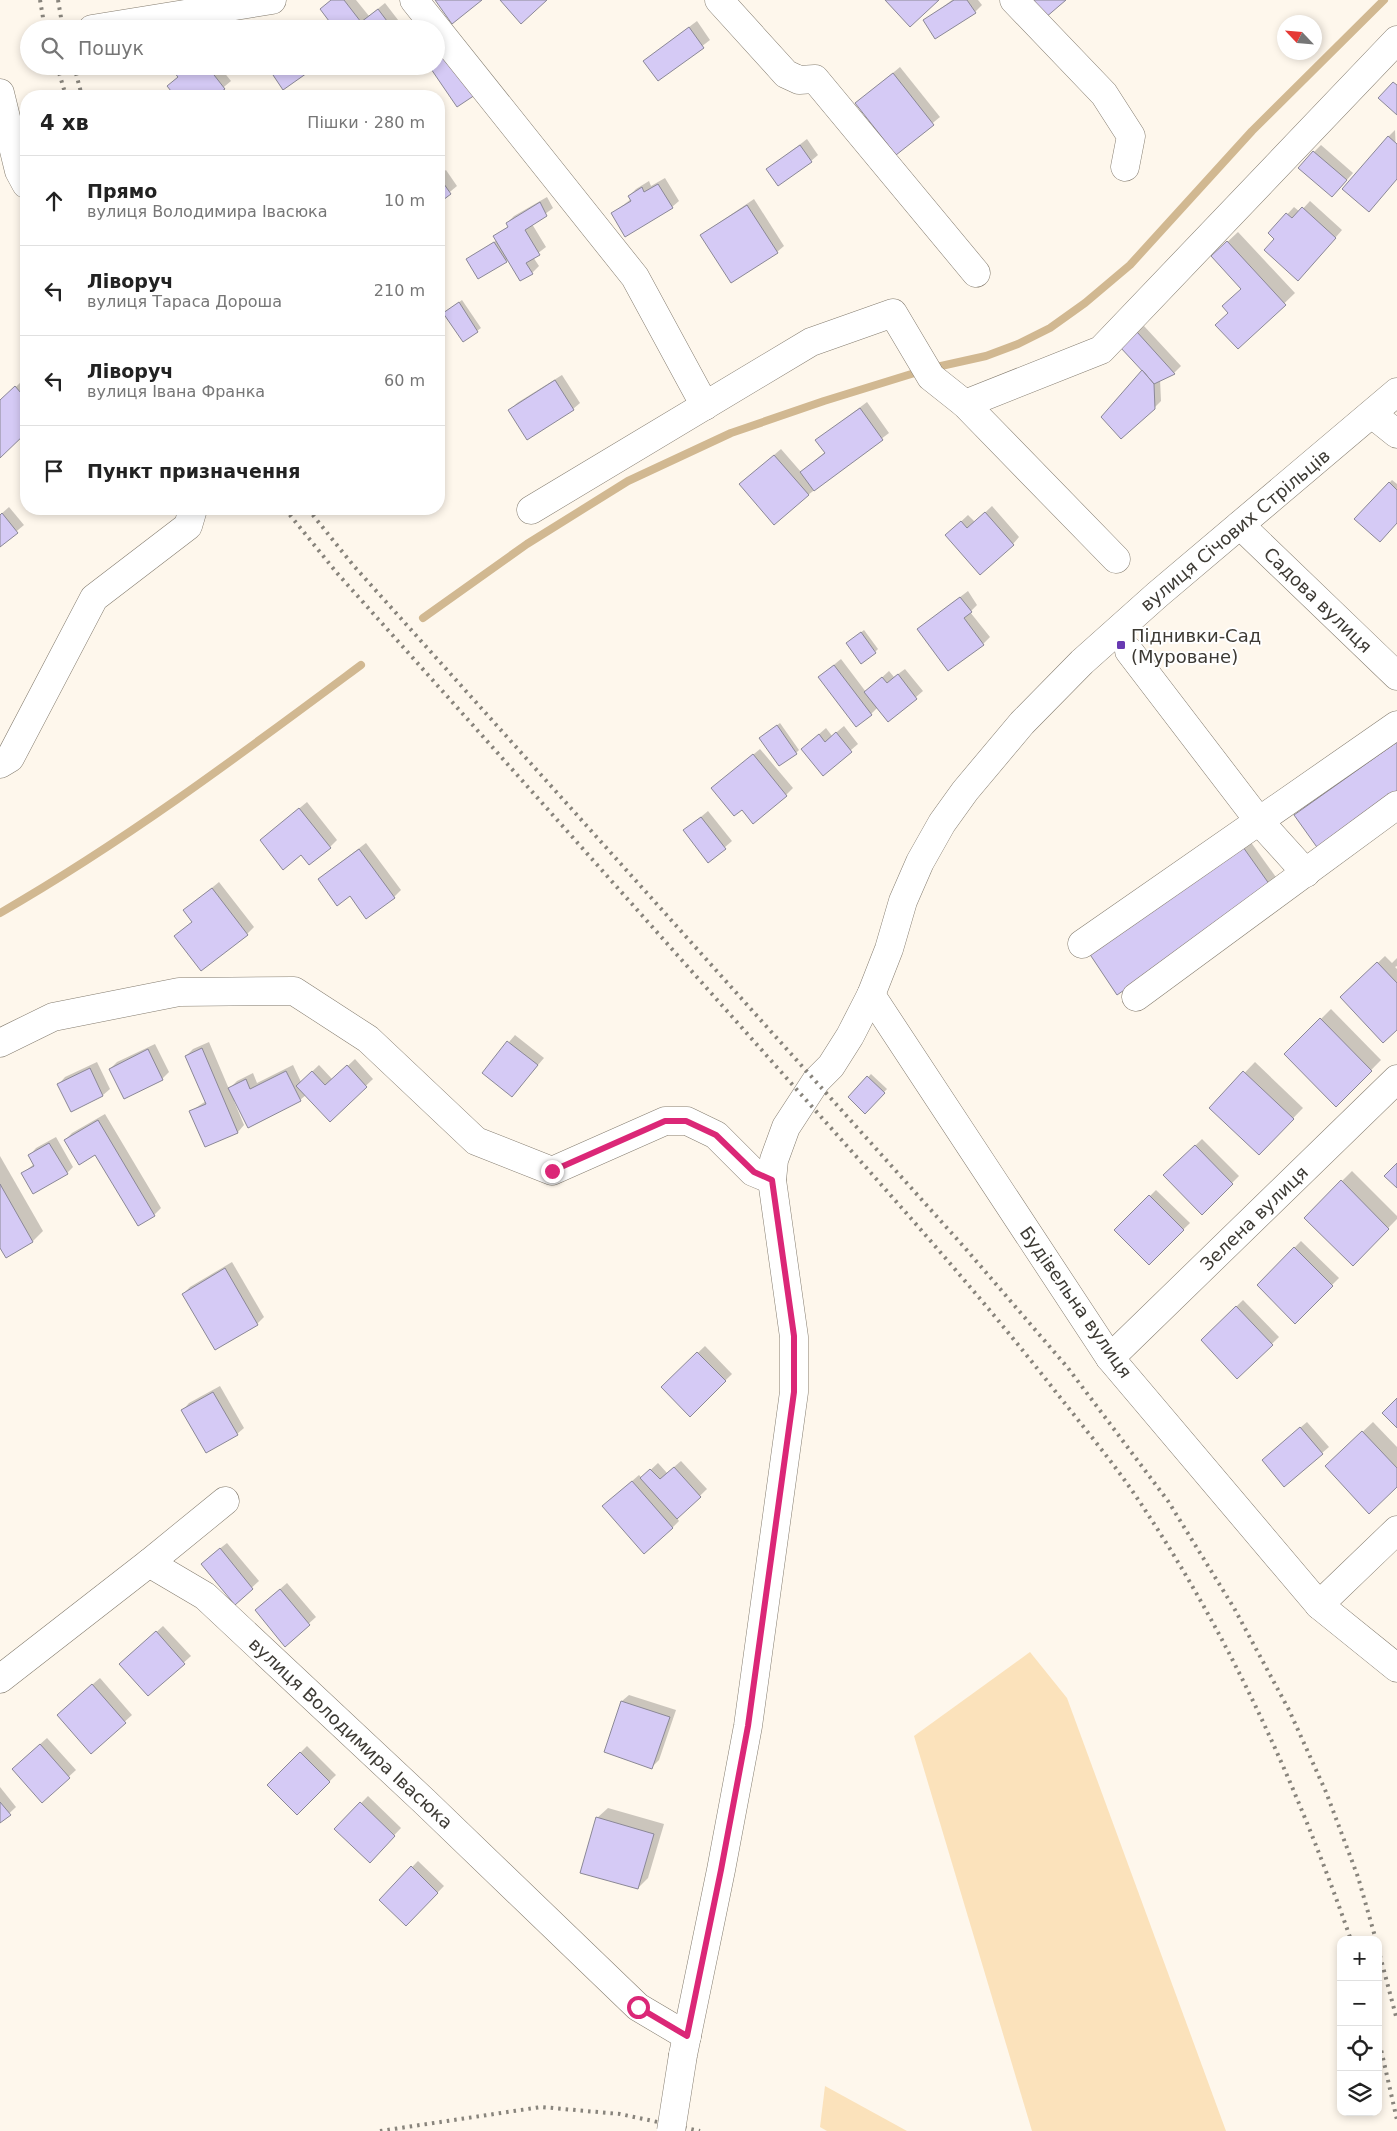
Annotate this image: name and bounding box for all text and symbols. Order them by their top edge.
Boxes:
north arrow [1277,15,1322,60]
search box [20,20,445,75]
icon: search [38,34,66,62]
text: Пошук [78,37,144,59]
text: 4 хв [40,111,89,135]
text: Пішки · 280 m [307,113,425,132]
text: Прямо [87,180,157,202]
icon: ahead [40,187,68,215]
text: 10 m [384,191,425,210]
text: вулиця Володимира Івасюка [87,202,328,221]
text: Ліворуч [87,270,173,292]
icon: left [40,277,68,305]
text: 210 m [374,281,425,300]
text: вулиця Тараса Дороша [87,292,282,311]
text: Ліворуч [87,360,173,382]
icon: left [40,367,68,395]
text: 60 m [384,371,425,390]
text: вулиця Івана Франка [87,382,265,401]
street label: вулиця Січових Стрільців [1136,445,1334,615]
icon: arrive [40,457,68,485]
text: Пункт призначення [87,460,300,482]
street label: Садова вулиця [1260,543,1376,657]
place label: Піднивки-Сад (Муроване) [1131,625,1261,667]
marker: Піднивки-Сад (Муроване) [1115,639,1127,651]
route end [541,1160,564,1183]
street label: Зелена вулиця [1196,1161,1312,1275]
street label: Будівельна вулиця [1016,1222,1136,1382]
street label: вулиця Володимира Івасюка [245,1633,457,1833]
map controls [1337,1936,1382,2116]
button: + [1337,1936,1382,1981]
button: − [1337,1981,1382,2026]
route start [627,1996,650,2019]
button: locate [1337,2026,1382,2071]
button: layers [1337,2071,1382,2116]

